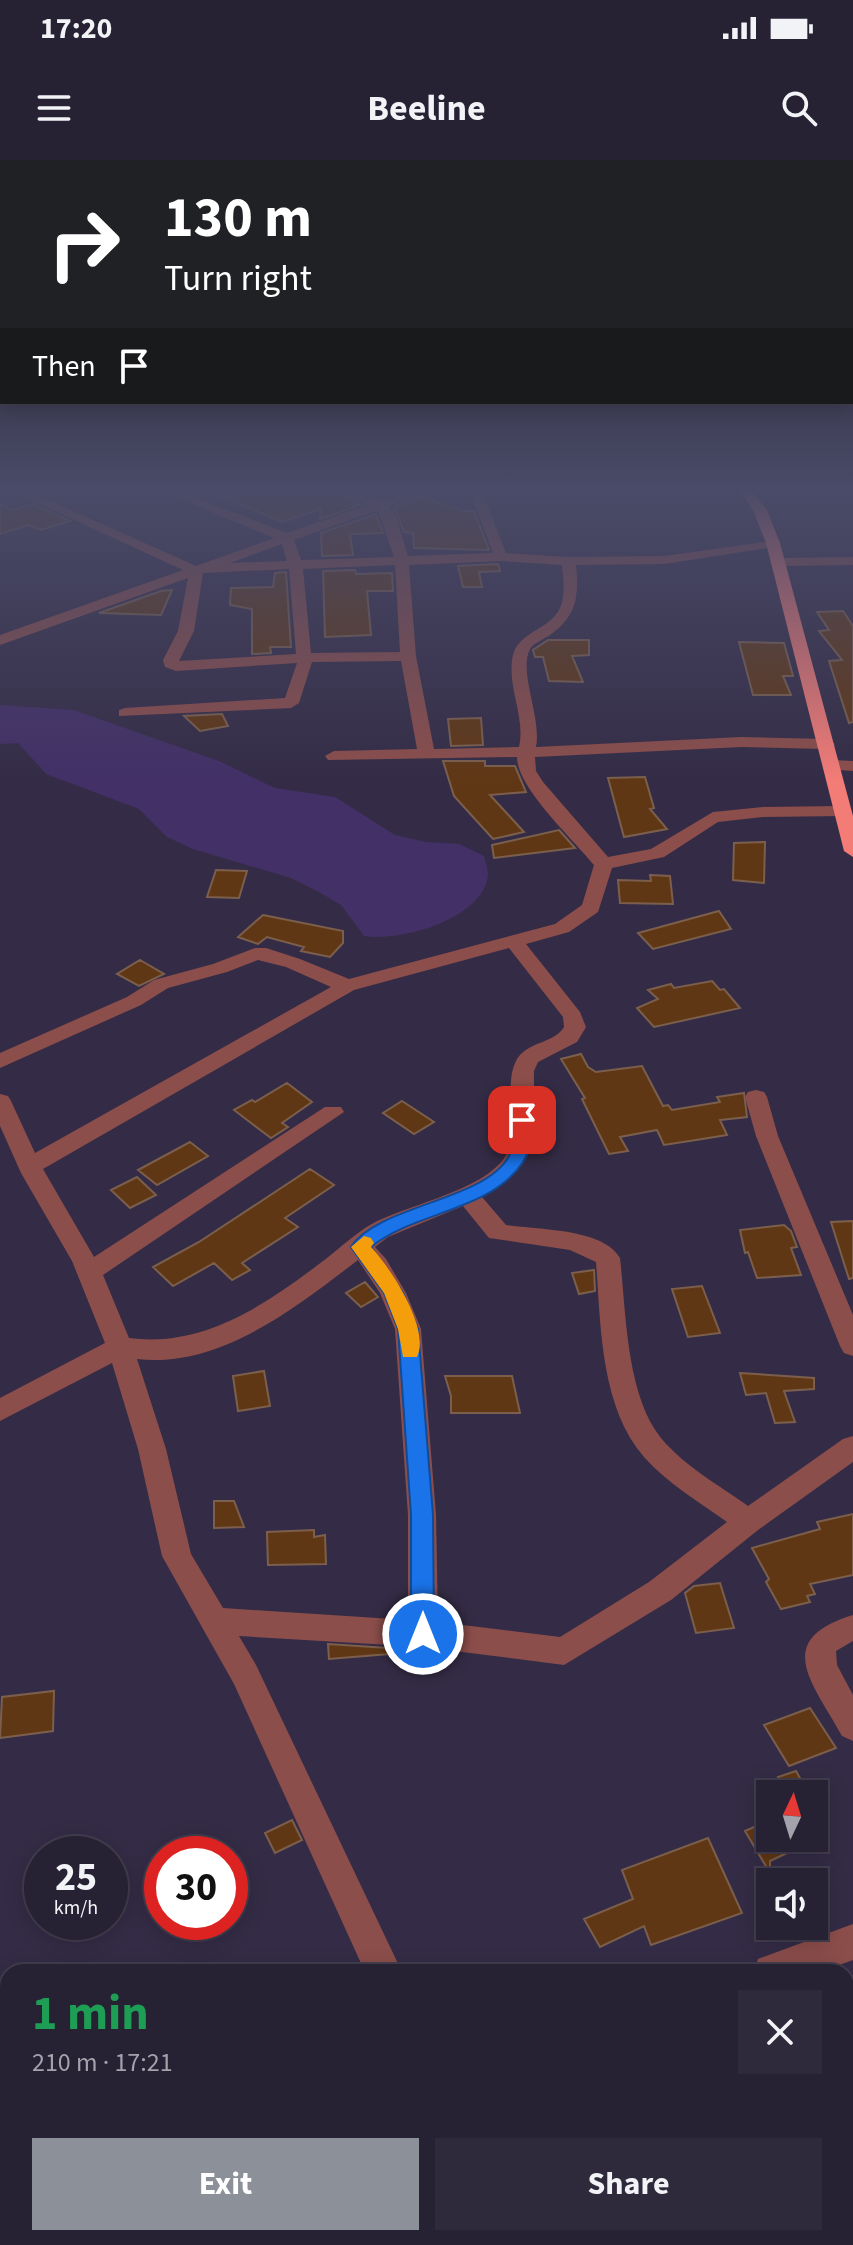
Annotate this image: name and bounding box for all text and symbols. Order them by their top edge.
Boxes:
text: 17:20 [40,7,112,50]
text: Beeline [367,83,486,134]
icon: menu [32,86,76,130]
icon: search [777,86,821,130]
text: 130 m [164,179,312,258]
icon: right [32,192,136,296]
text: Turn right [164,253,312,304]
icon: arrive [112,344,156,388]
text: Then [32,345,96,388]
pin [488,1086,556,1154]
icon: arrive [500,1098,544,1142]
position arrow [381,1592,465,1676]
north arrow [756,1780,828,1852]
map controls [756,1780,828,1940]
speed limit sign: 30 [144,1836,248,1940]
text: 25 [55,1849,97,1906]
button: sound [756,1868,828,1940]
text: km/h [54,1894,98,1922]
text: 1 min [32,1980,149,2048]
button: close [738,1990,822,2074]
text: 210 m · 17:21 [32,2044,173,2081]
button: Exit [32,2138,419,2230]
button: Share [435,2138,822,2230]

